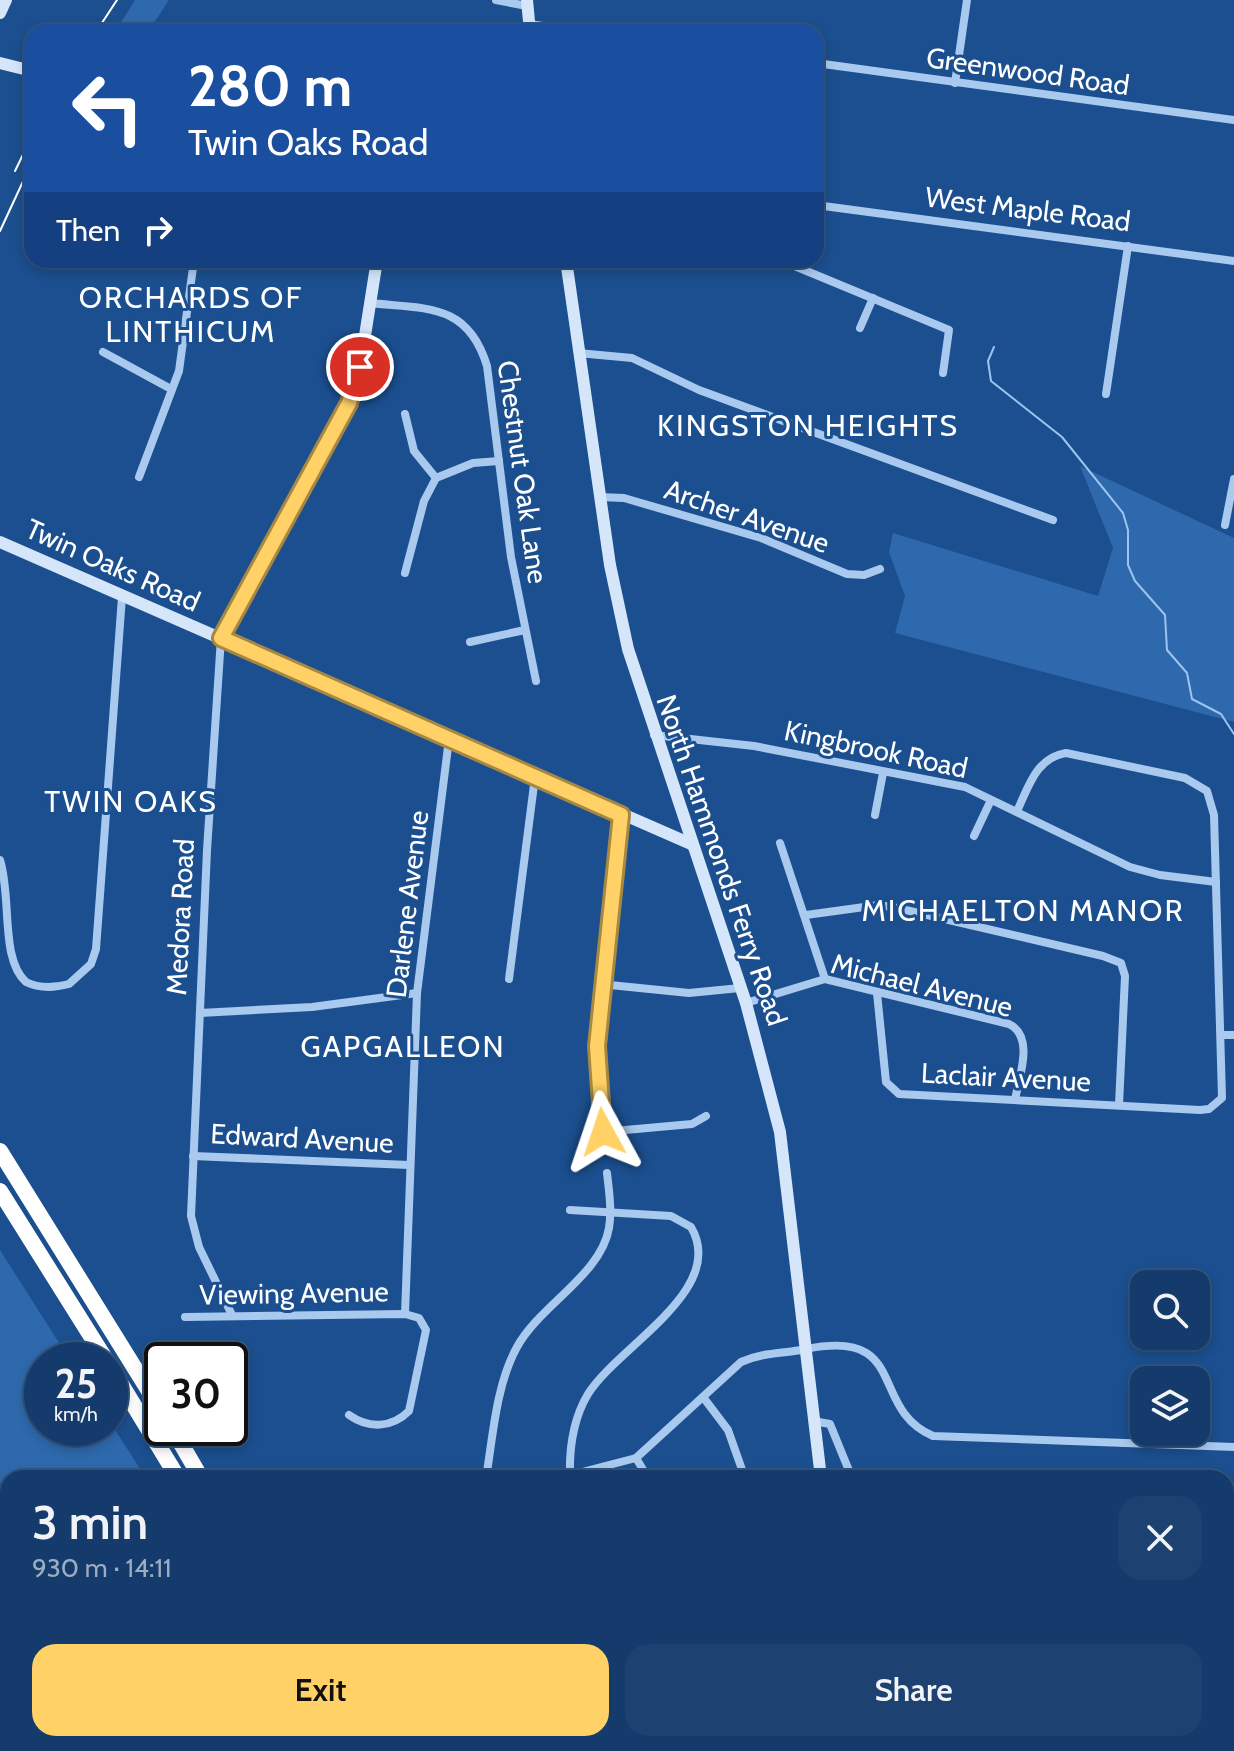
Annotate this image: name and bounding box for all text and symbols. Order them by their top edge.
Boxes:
street label: Greenwood Road [924,40,1132,102]
text: 280 m [188,52,352,120]
icon: left [56,56,160,160]
text: Twin Oaks Road [188,120,428,164]
street label: West Maple Road [923,180,1133,238]
icon: right [136,208,180,252]
text: Then [56,212,120,249]
district label: ORCHARDS OF LINTHICUM [79,279,303,350]
pin [326,333,394,401]
icon: arrive [338,345,382,389]
street label: Chestnut Oak Lane [491,358,555,586]
district label: KINGSTON HEIGHTS [657,407,959,444]
street label: Archer Avenue [660,472,834,560]
street label: Twin Oaks Road [21,511,205,619]
street label: North Hammonds Ferry Road [649,690,795,1030]
street label: Kingbrook Road [781,713,971,785]
district label: TWIN OAKS [44,783,218,820]
street label: Darlene Avenue [379,808,435,1000]
street label: Medora Road [159,838,201,996]
district label: MICHAELTON MANOR [861,892,1185,929]
street label: Michael Avenue [828,946,1016,1024]
district label: GAPGALLEON [300,1028,506,1065]
street label: Laclair Avenue [920,1056,1092,1098]
position arrow [561,1090,645,1174]
street label: Edward Avenue [210,1116,394,1160]
map controls [1130,1270,1210,1446]
button: search [1130,1270,1210,1350]
street label: Viewing Avenue [199,1274,389,1312]
speed limit sign: 30 [144,1342,248,1446]
text: 25 [55,1359,97,1408]
button: layers [1130,1366,1210,1446]
text: km/h [54,1402,98,1426]
text: 3 min [32,1493,148,1551]
button: close [1118,1496,1202,1580]
text: 930 m · 14:11 [32,1552,171,1584]
button: Exit [32,1644,609,1736]
button: Share [625,1644,1202,1736]

